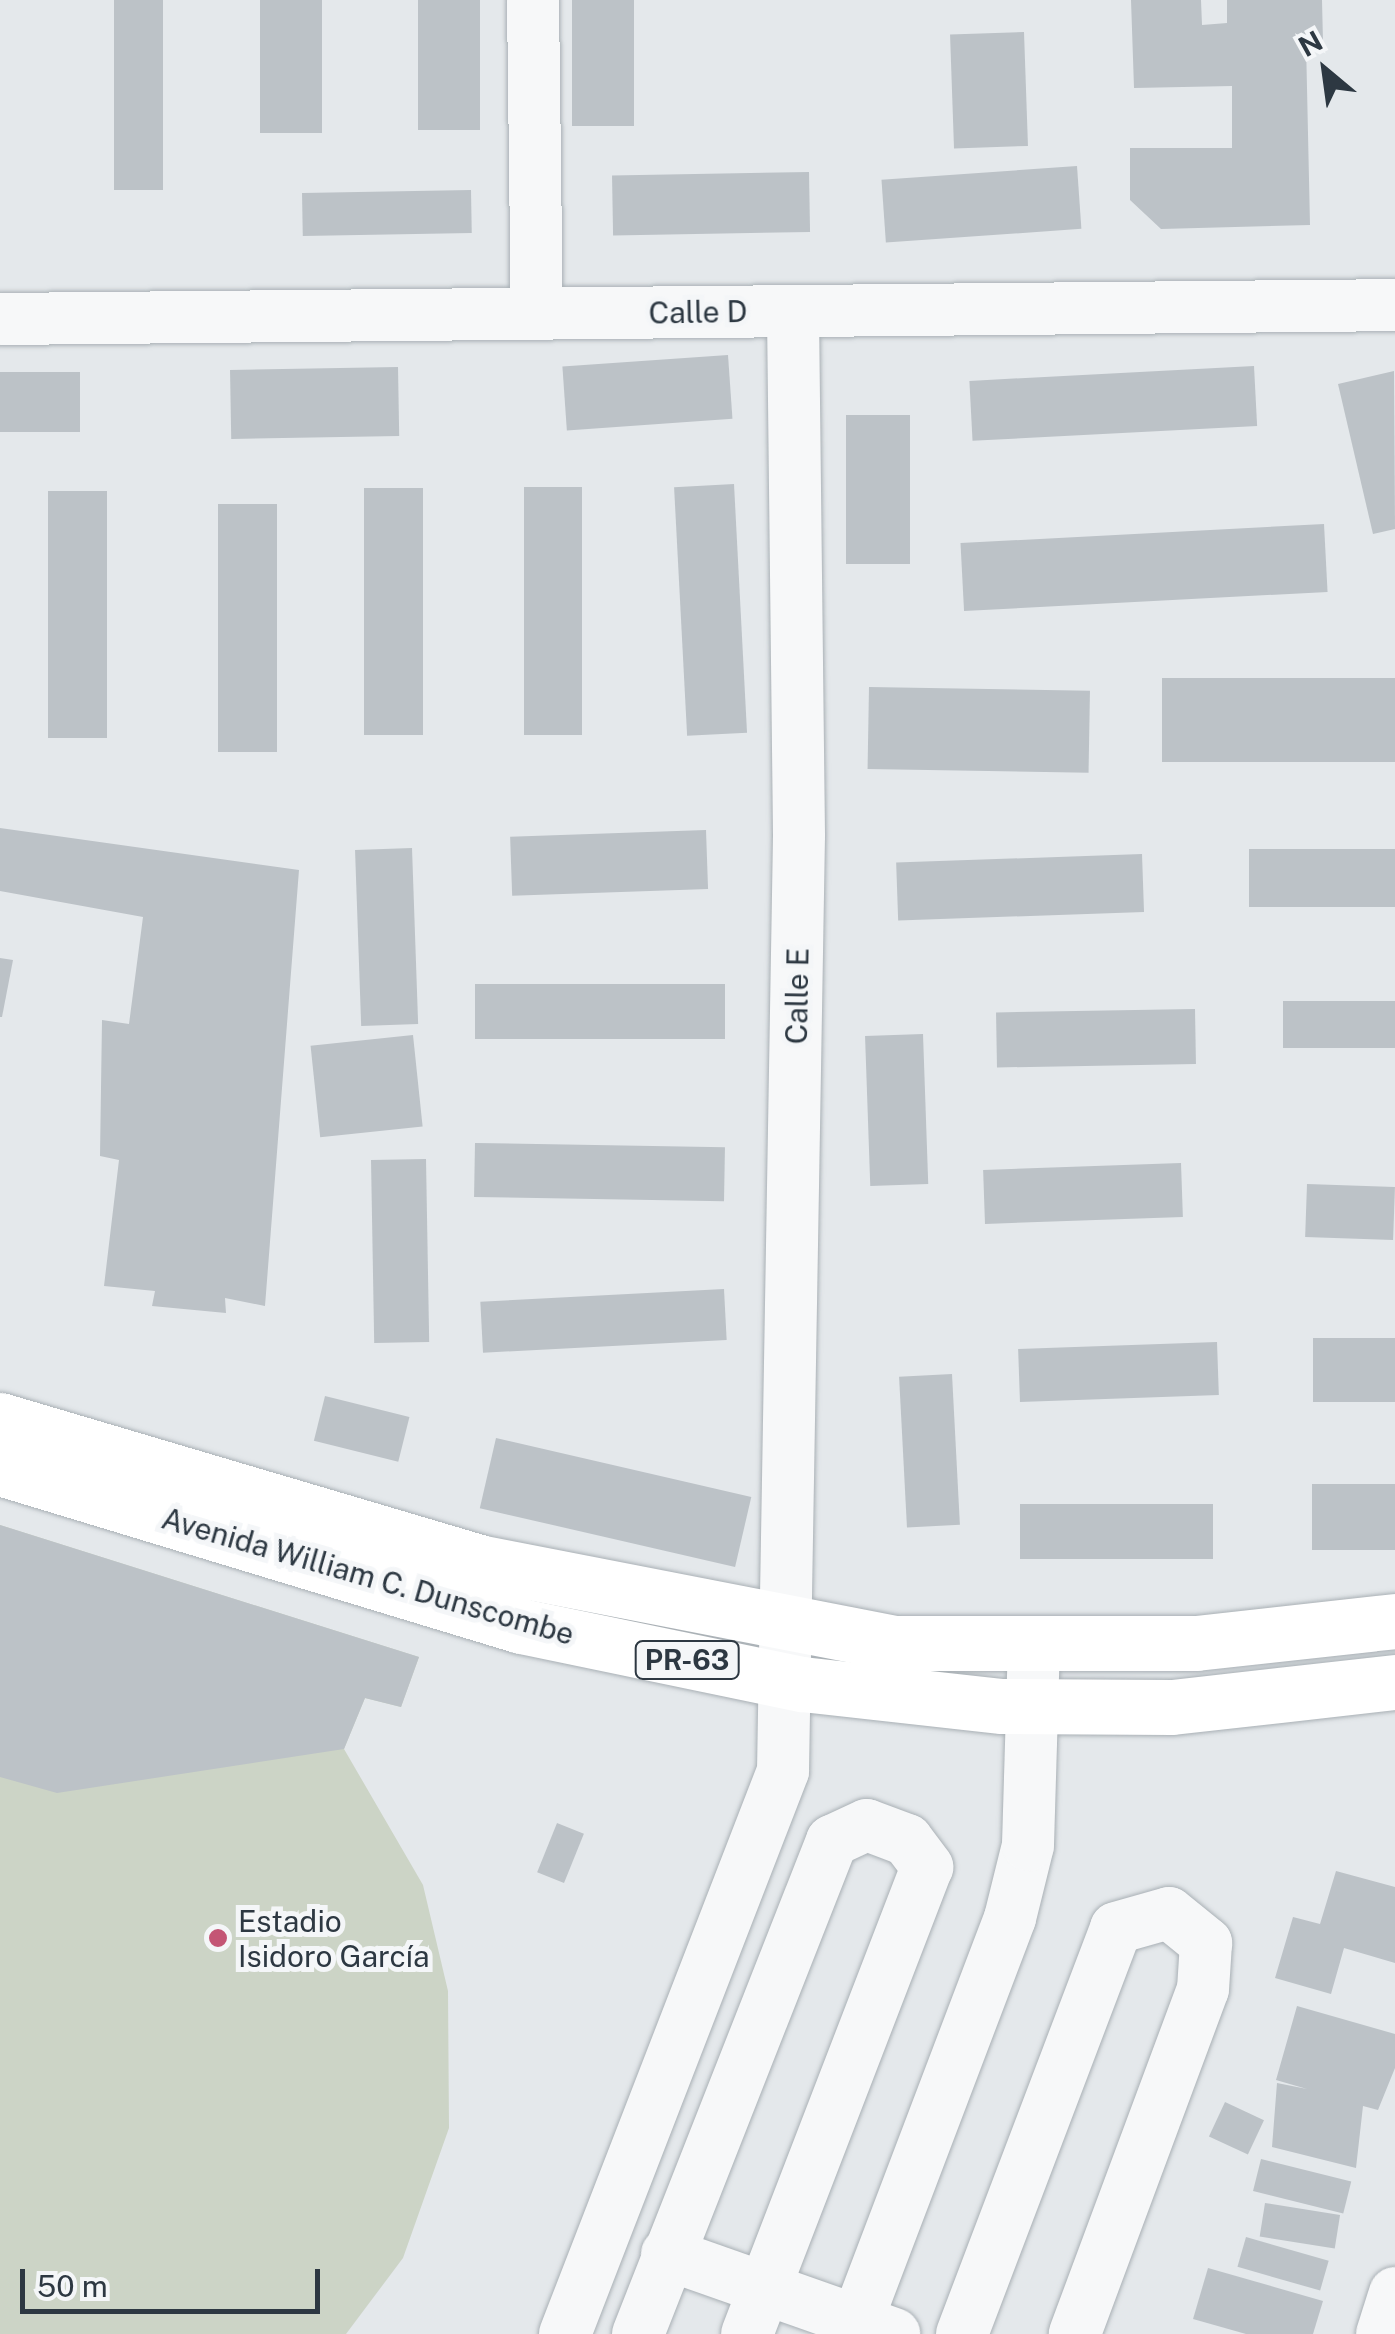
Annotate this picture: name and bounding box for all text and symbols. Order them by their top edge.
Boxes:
north arrow [1275,20,1375,120]
text: N [1293,24,1328,63]
street label: Calle D [648,293,748,331]
street label: Calle E [778,947,816,1045]
street label: Avenida William C. Dunscombe [157,1500,579,1652]
road number: PR-63 [634,1637,740,1683]
place label: Estadio Isidoro García [238,1903,430,1974]
marker: Estadio Isidoro García [207,1927,229,1949]
scale bar [25,2249,325,2311]
text: 50 m [37,2268,108,2304]

